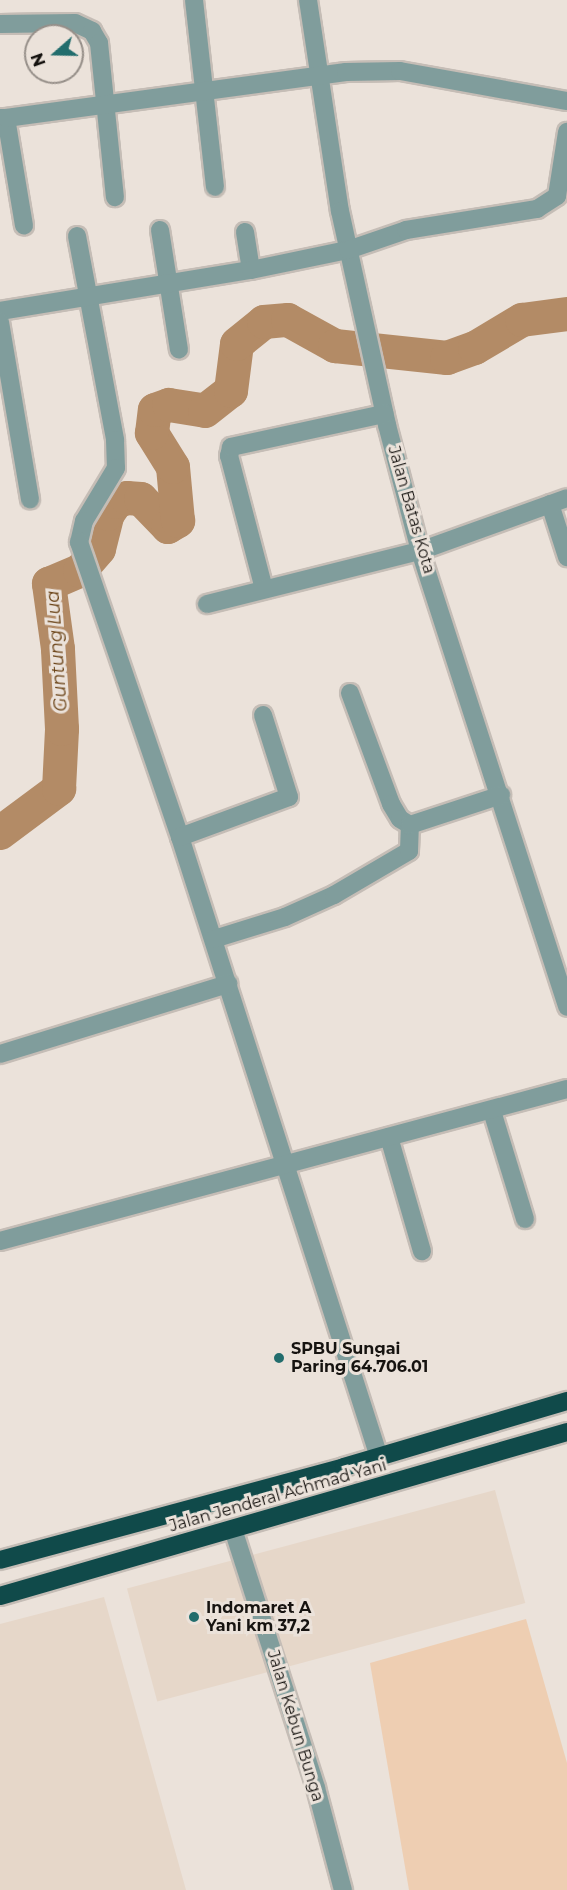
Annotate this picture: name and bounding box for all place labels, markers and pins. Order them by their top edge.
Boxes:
place label: SPBU Sungai Paring 64.706.01 [291,1339,428,1377]
marker: SPBU Sungai Paring 64.706.01 [272,1351,286,1365]
place label: Indomaret A Yani km 37,2 [206,1598,311,1636]
marker: Indomaret A Yani km 37,2 [187,1610,201,1624]

